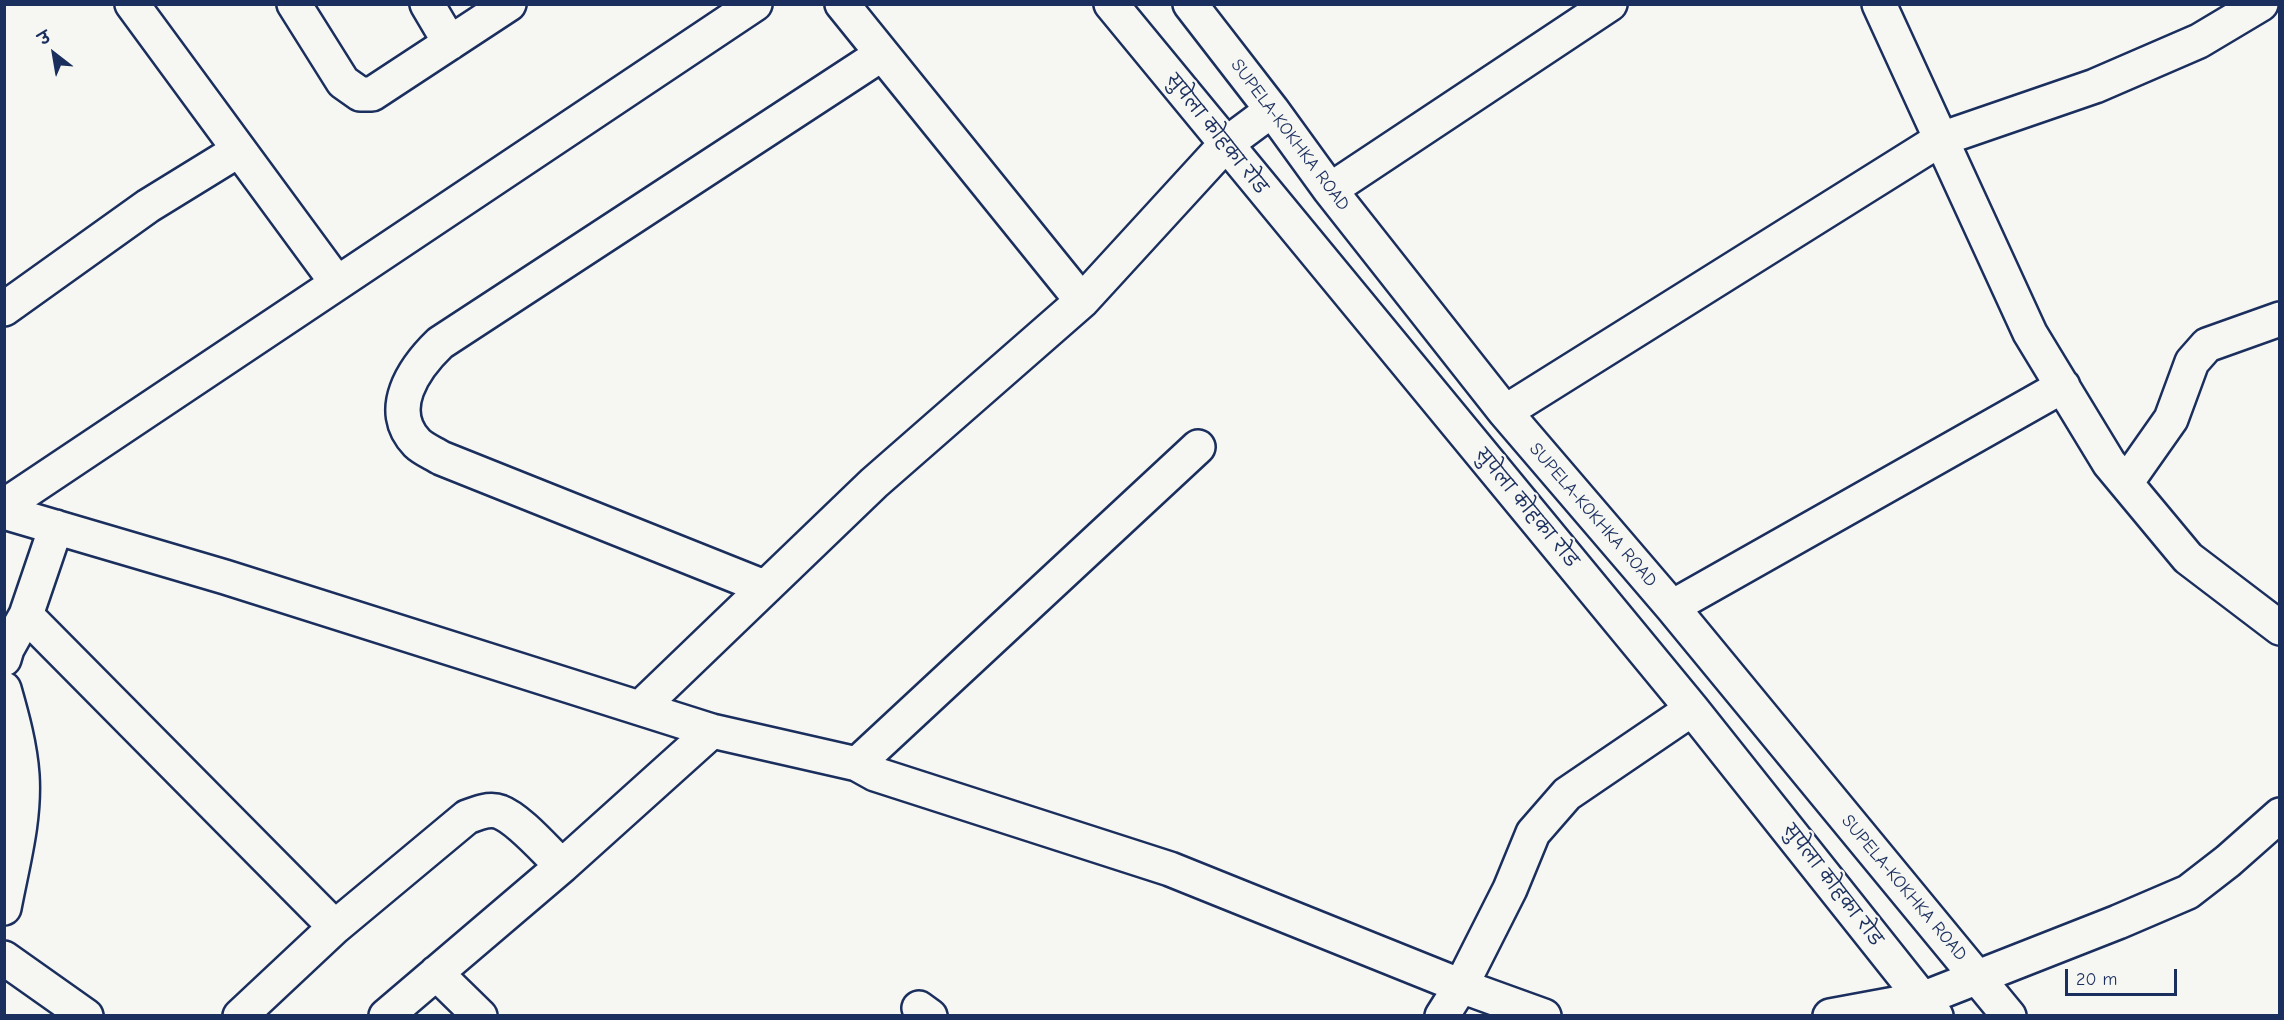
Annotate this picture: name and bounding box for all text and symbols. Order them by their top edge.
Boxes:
north arrow [24,24,84,84]
text: उ [36,28,54,49]
street label: SUPELA-KOKHKA ROAD [1226,55,1354,215]
street label: सुपेला कोहका रोड [1161,69,1271,199]
street label: SUPELA-KOKHKA ROAD [1524,438,1662,592]
street label: सुपेला कोहका रोड [1470,444,1582,572]
street label: SUPELA-KOKHKA ROAD [1837,811,1971,965]
street label: सुपेला कोहका रोड [1778,820,1886,950]
scale bar [2068,957,2180,995]
text: 20 m [2076,969,2117,990]

